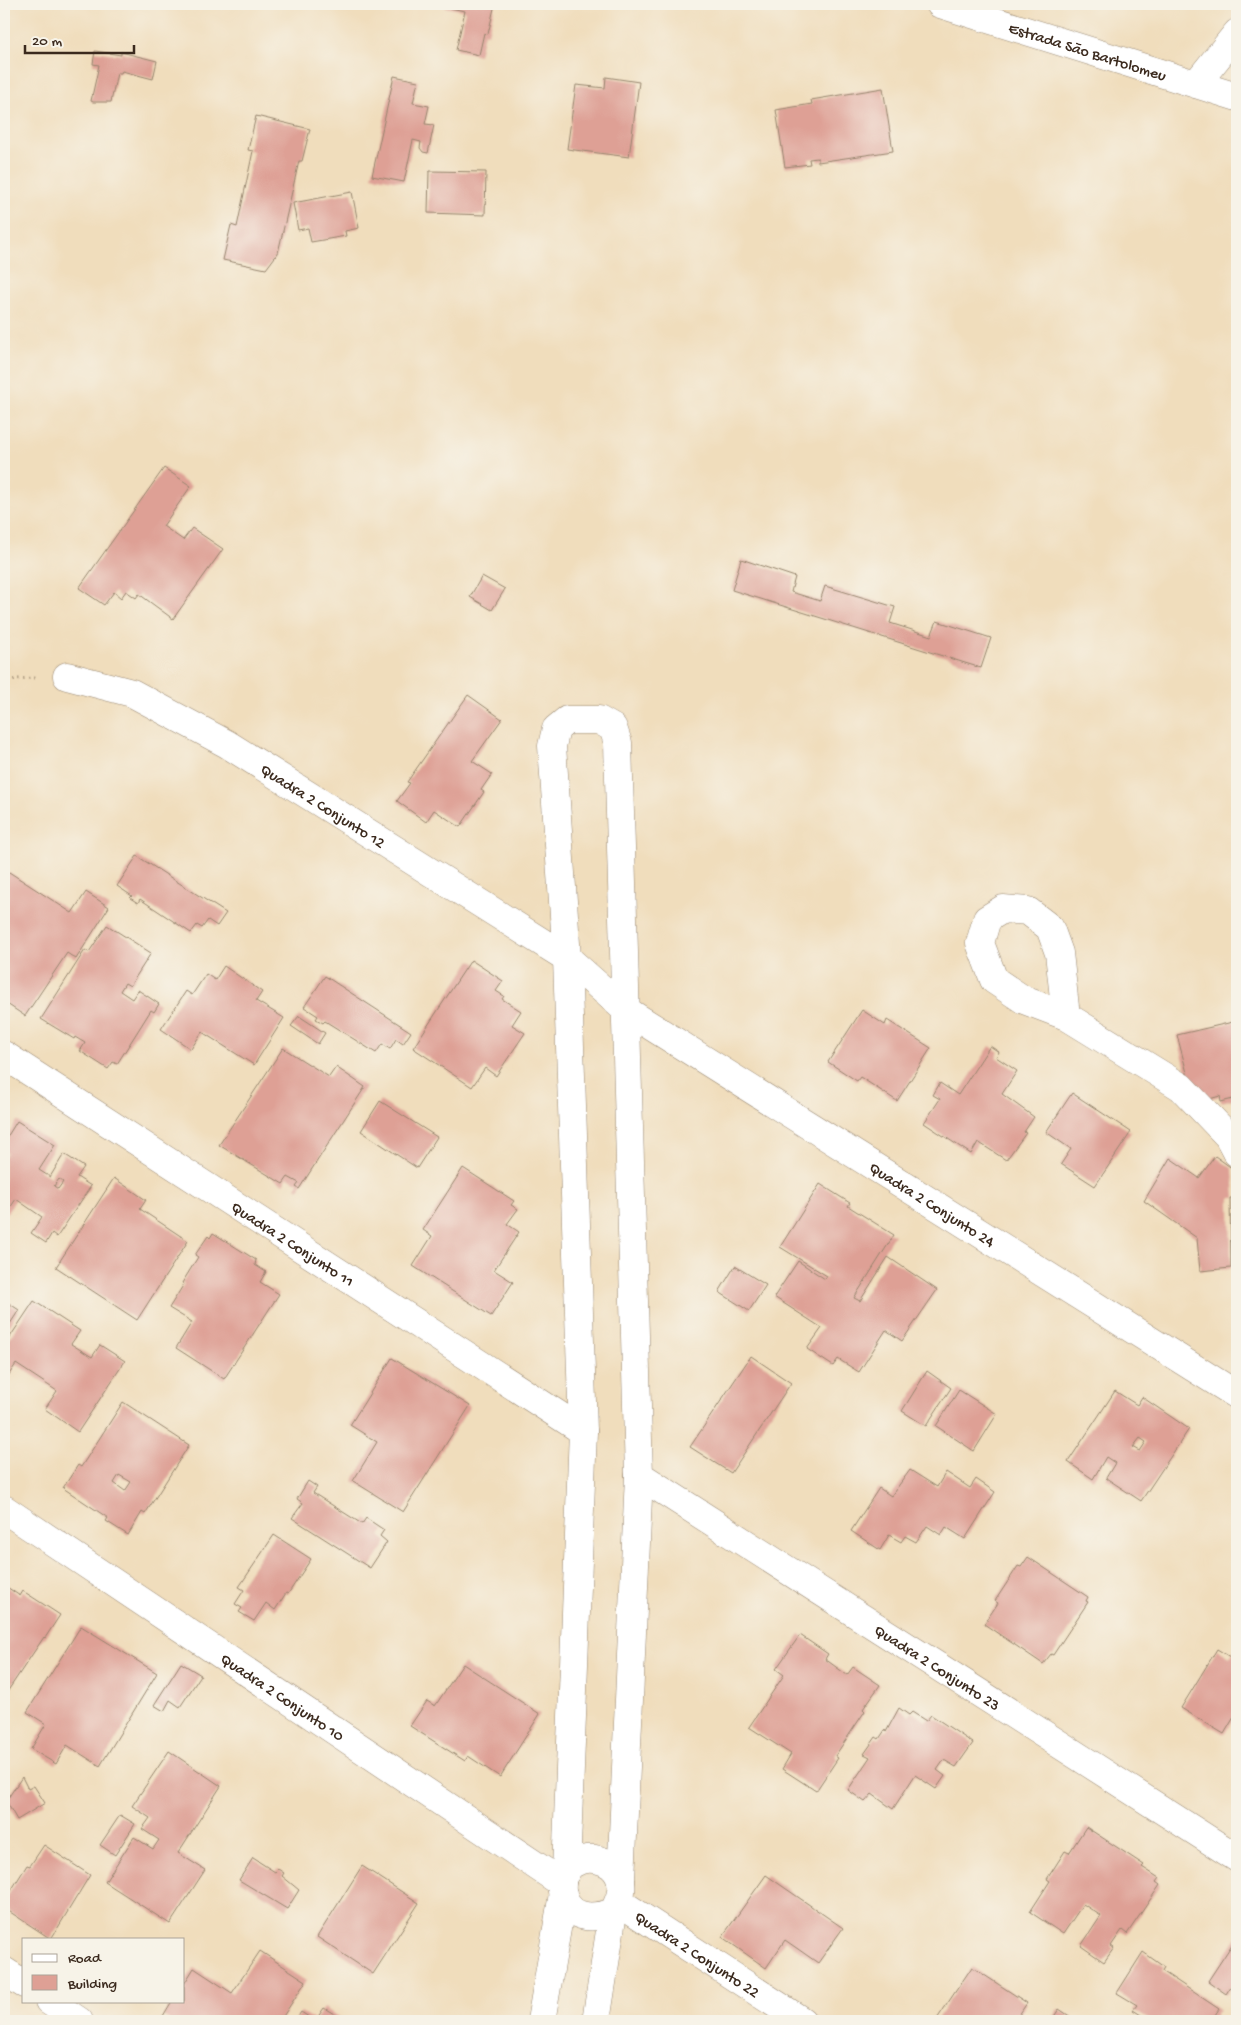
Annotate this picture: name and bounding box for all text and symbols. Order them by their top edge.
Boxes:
street label: Estrada São Bartolomeu [1006,20,1168,87]
scale bar [25,22,134,54]
text: 20 m [32,33,62,51]
street label: Quadra 2 Conjunto 12 [256,761,388,854]
street label: Quadra 2 Conjunto 24 [864,1160,998,1253]
street label: Quadra 2 Conjunto 11 [227,1199,356,1293]
street label: Quadra 2 Conjunto 23 [870,1622,1003,1717]
street label: Quadra 2 Conjunto 10 [216,1651,347,1747]
street label: Quadra 2 Conjunto 22 [630,1909,762,2004]
legend [22,1938,185,2002]
text: Road [68,1950,102,1968]
text: Building [67,1976,117,1994]

